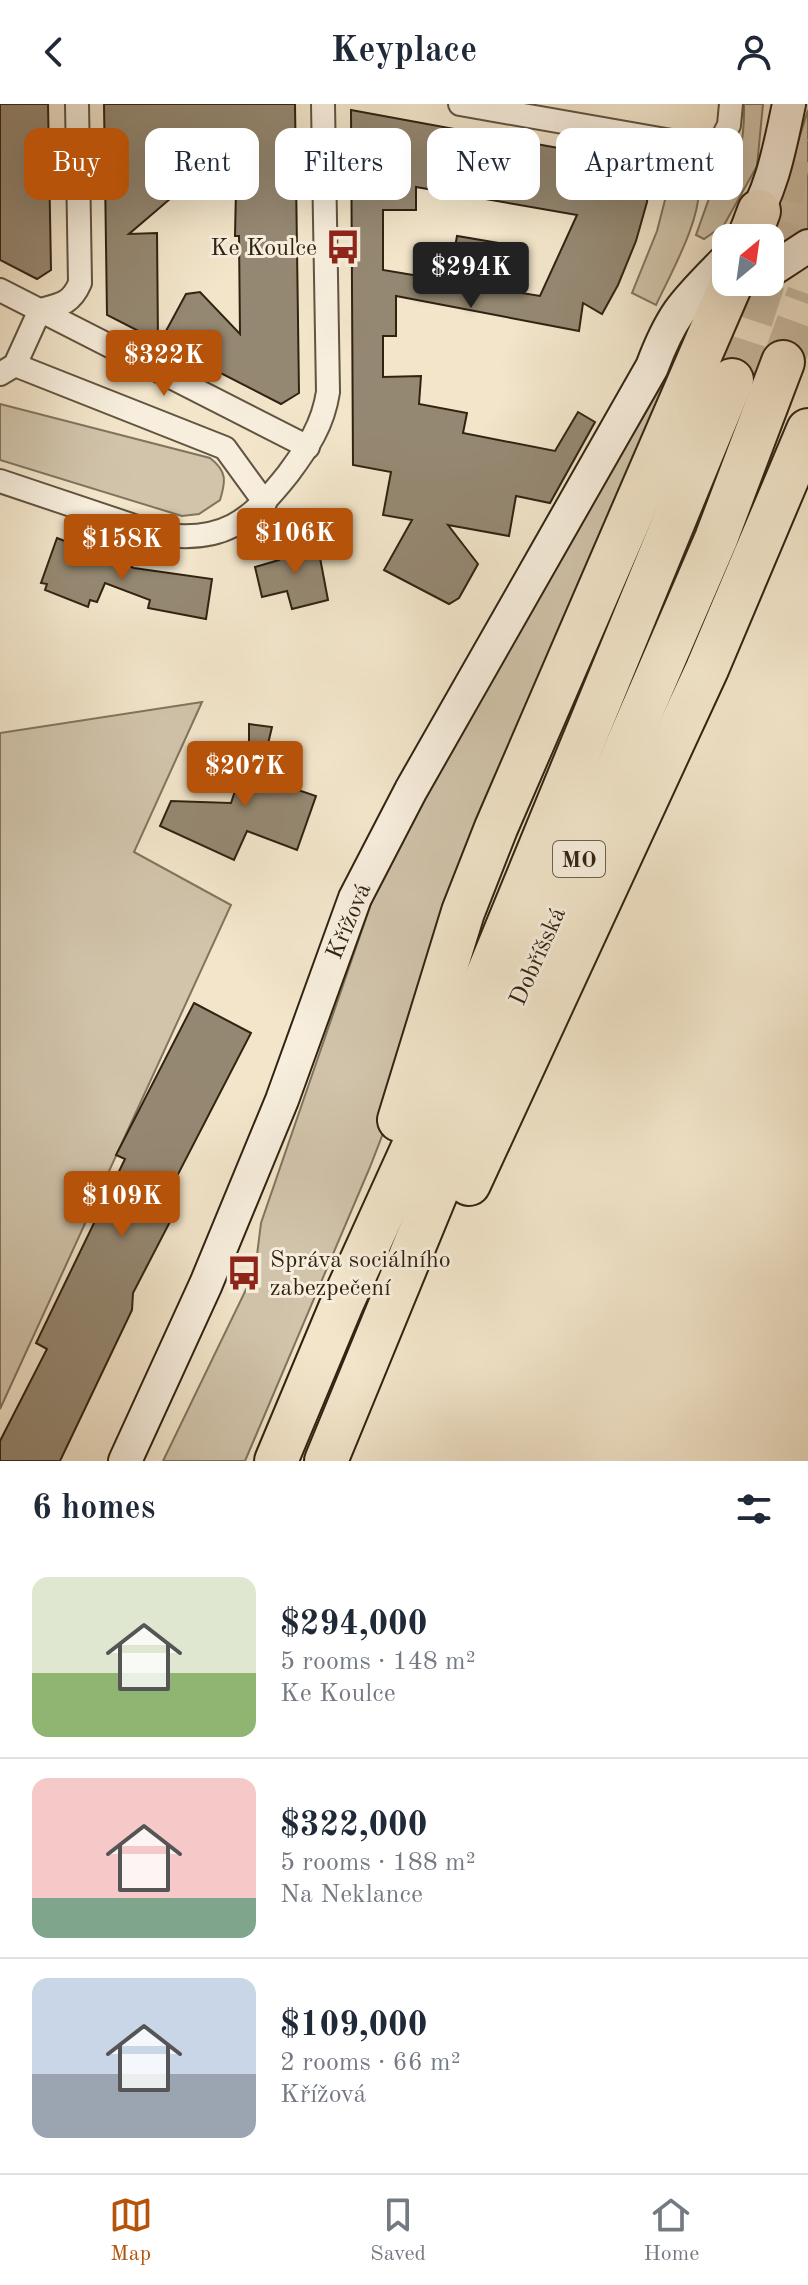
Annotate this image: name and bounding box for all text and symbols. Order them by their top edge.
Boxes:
icon: back [32,30,76,74]
icon: person [732,30,776,74]
text: Keyplace [331,34,477,70]
chip: Buy [24,128,129,200]
chip: Rent [145,128,259,200]
chip: Filters [275,128,411,200]
chip: New [427,128,540,200]
chip: Apartment [556,128,743,200]
north arrow [712,224,784,296]
map controls [712,224,784,296]
bus stop icon: Ke Koulce [324,228,362,266]
place label: Ke Koulce [210,237,317,261]
pin: $294K [415,242,527,310]
text: $294K [431,255,511,281]
pin: $322K [108,330,220,398]
text: $322K [124,343,204,369]
pin: $106K [239,508,351,576]
pin: $158K [66,514,178,582]
text: $106K [255,521,335,547]
text: $158K [82,527,162,553]
pin: $207K [189,741,301,809]
text: $207K [205,754,285,780]
road number: MO [553,841,605,877]
street label: Křížová [323,880,377,963]
street label: Dobříšská [507,904,571,1009]
pin: $109K [66,1171,178,1239]
text: $109K [82,1184,162,1210]
place label: Správa sociálního zabezpečení [270,1249,451,1301]
bus stop icon: Správa sociálního zabezpečení [225,1254,263,1292]
icon: filters [732,1487,776,1531]
text: 6 homes [32,1492,155,1526]
text: $294,000 [280,1608,428,1642]
icon: home [96,1609,192,1705]
text: 5 rooms · 148 m² [280,1649,476,1675]
text: Ke Koulce [280,1681,396,1707]
text: $322,000 [280,1809,428,1843]
icon: home [96,1810,192,1906]
text: 5 rooms · 188 m² [280,1850,476,1876]
text: Na Neklance [280,1882,423,1908]
text: $109,000 [280,2009,428,2043]
icon: home [96,2010,192,2106]
text: 2 rooms · 66 m² [280,2050,461,2076]
text: Křížová [280,2082,366,2108]
tab: Map [109,2193,153,2268]
tab: Saved [370,2193,426,2268]
tab: Home [643,2193,699,2268]

